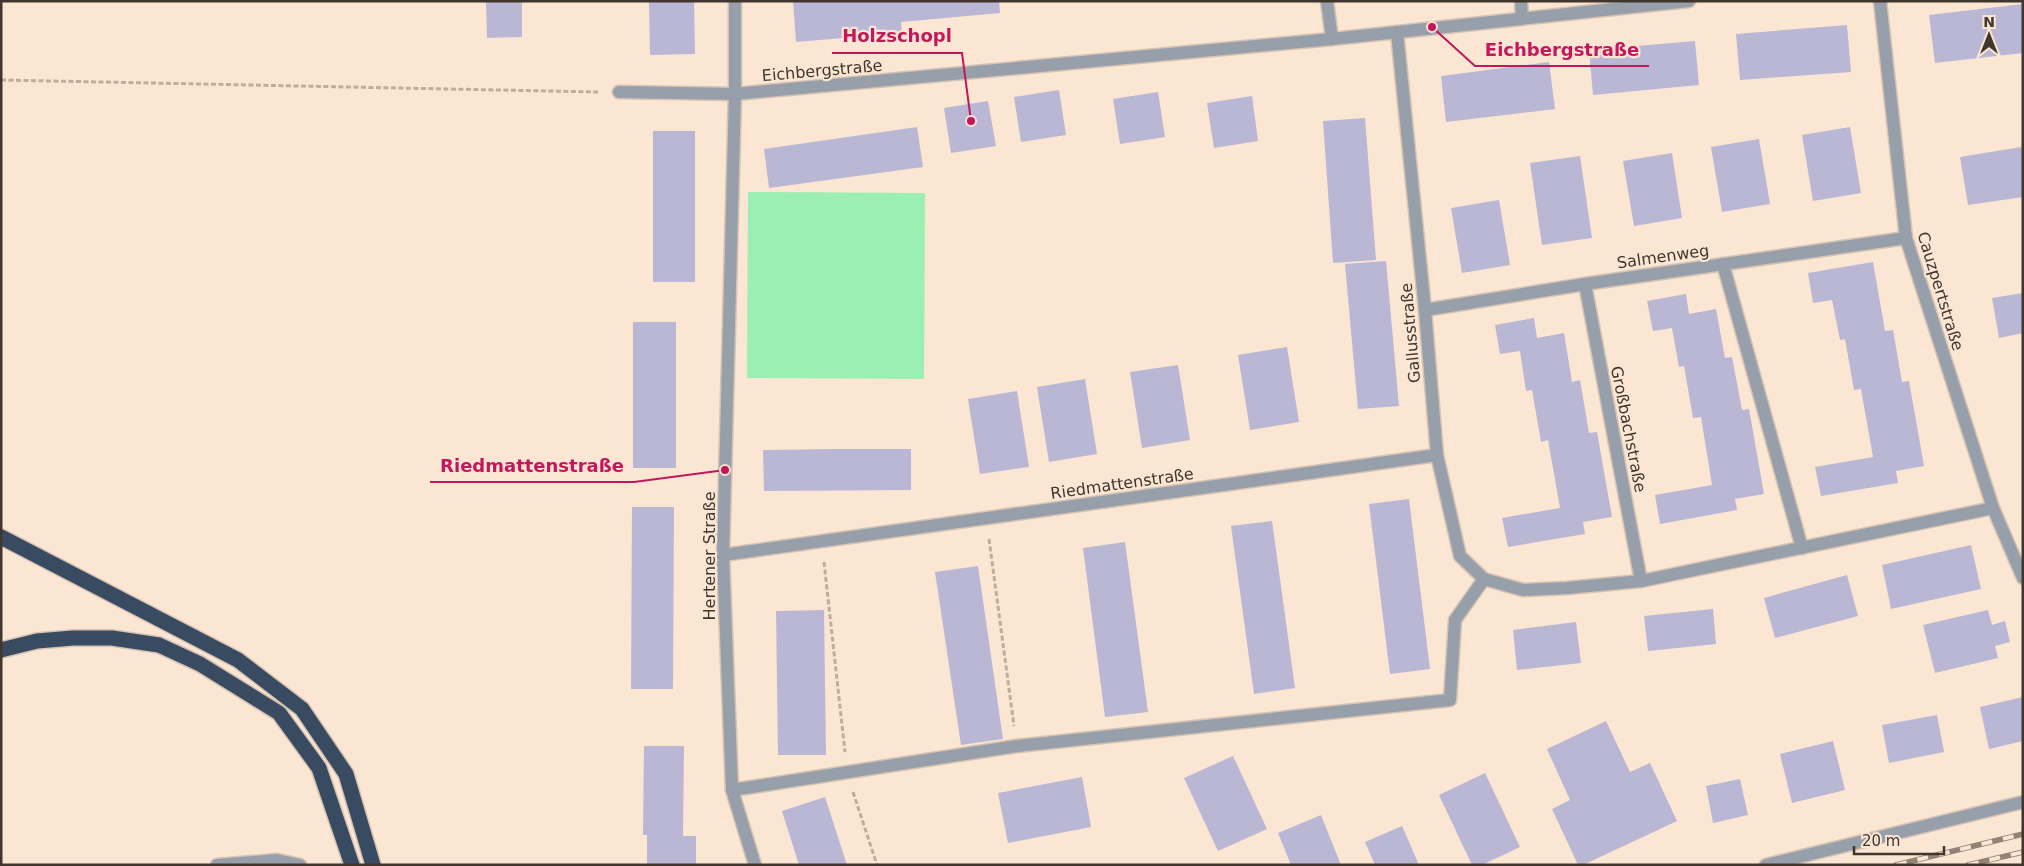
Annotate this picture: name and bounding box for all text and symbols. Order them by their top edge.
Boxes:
north arrow [1964,10,2014,60]
text: N [1983,14,1995,30]
callout: Holzschopl [832,20,962,53]
text: Holzschopl [842,25,952,46]
callout: Eichbergstraße [1475,33,1649,66]
text: Eichbergstraße [1485,39,1639,60]
street label: Eichbergstraße [761,56,883,85]
street label: Cauzpertstraße [1913,229,1968,353]
street label: Salmenweg [1616,241,1710,272]
street label: Gallusstraße [1397,282,1424,384]
street label: Großbachstraße [1607,364,1650,494]
callout: Riedmattenstraße [430,449,634,482]
text: Riedmattenstraße [440,455,624,476]
street label: Riedmattenstraße [1049,464,1195,503]
street label: Hertener Straße [700,492,719,620]
scale bar [1854,824,1944,856]
text: 20 m [1862,832,1900,850]

